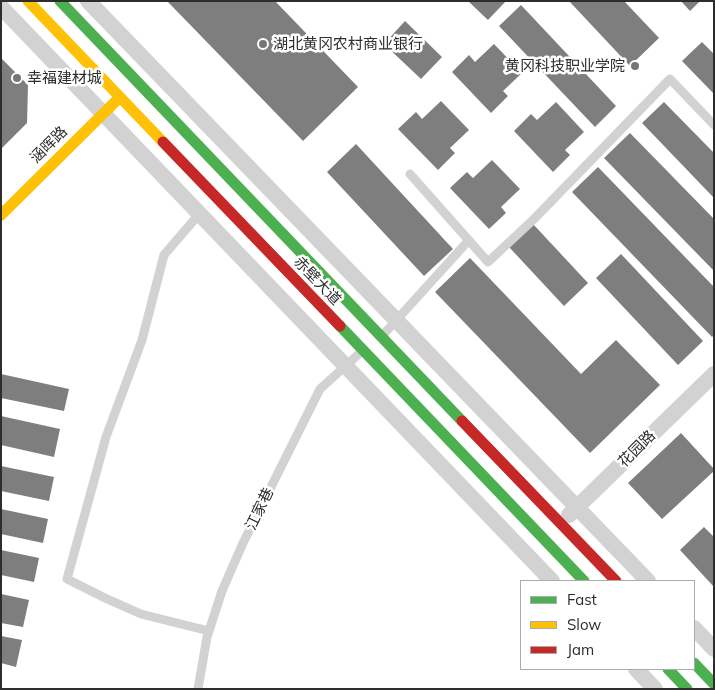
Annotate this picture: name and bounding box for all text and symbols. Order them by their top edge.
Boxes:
place label: 湖北黄冈农村商业银行 [273,35,423,53]
marker: 湖北黄冈农村商业银行 [257,38,269,50]
place label: 黄冈科技职业学院 [505,57,625,75]
marker: 黄冈科技职业学院 [629,60,641,72]
place label: 幸福建材城 [27,69,102,87]
marker: 幸福建材城 [11,72,23,84]
street label: 涵晖路 [27,123,71,167]
street label: 赤壁大道 [290,253,344,309]
street label: 花园路 [615,427,659,471]
street label: 江家巷 [242,485,278,533]
legend [520,580,695,670]
text: Fast [567,590,597,609]
text: Slow [567,615,601,634]
text: Jam [567,640,594,659]

